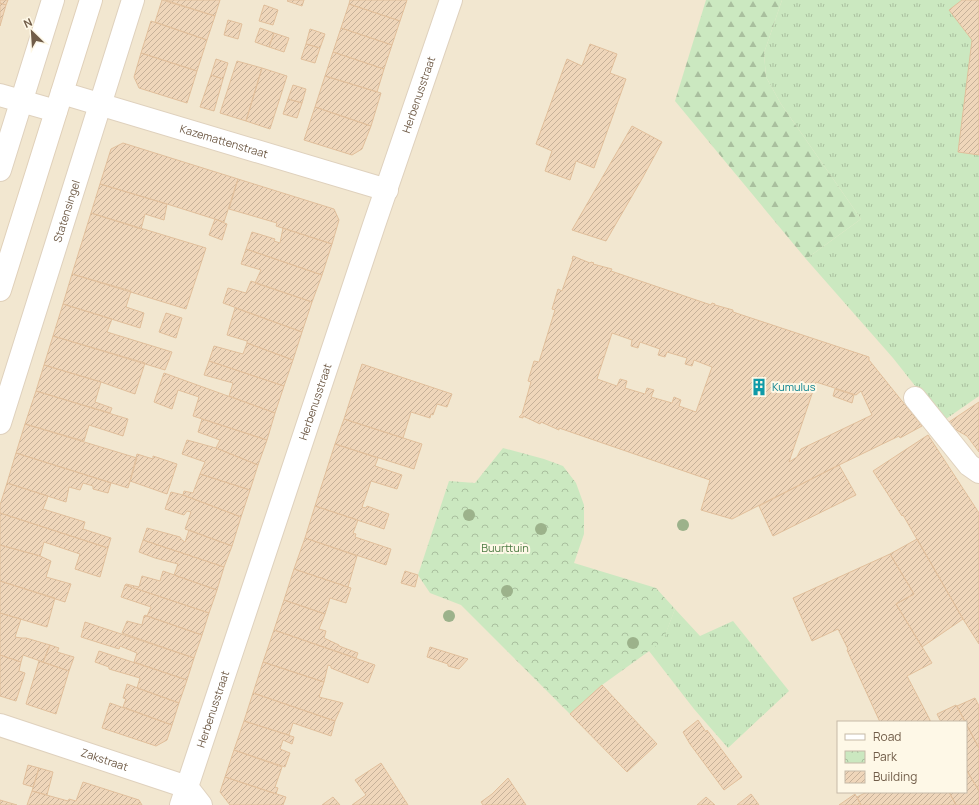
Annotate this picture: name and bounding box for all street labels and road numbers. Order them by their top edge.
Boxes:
street label: Herbenusstraat [398,54,438,135]
street label: Kazemattenstraat [178,121,270,161]
street label: Statensingel [49,178,83,244]
street label: Herbenusstraat [295,361,334,442]
street label: Herbenusstraat [193,669,232,749]
street label: Zakstraat [79,744,130,774]

